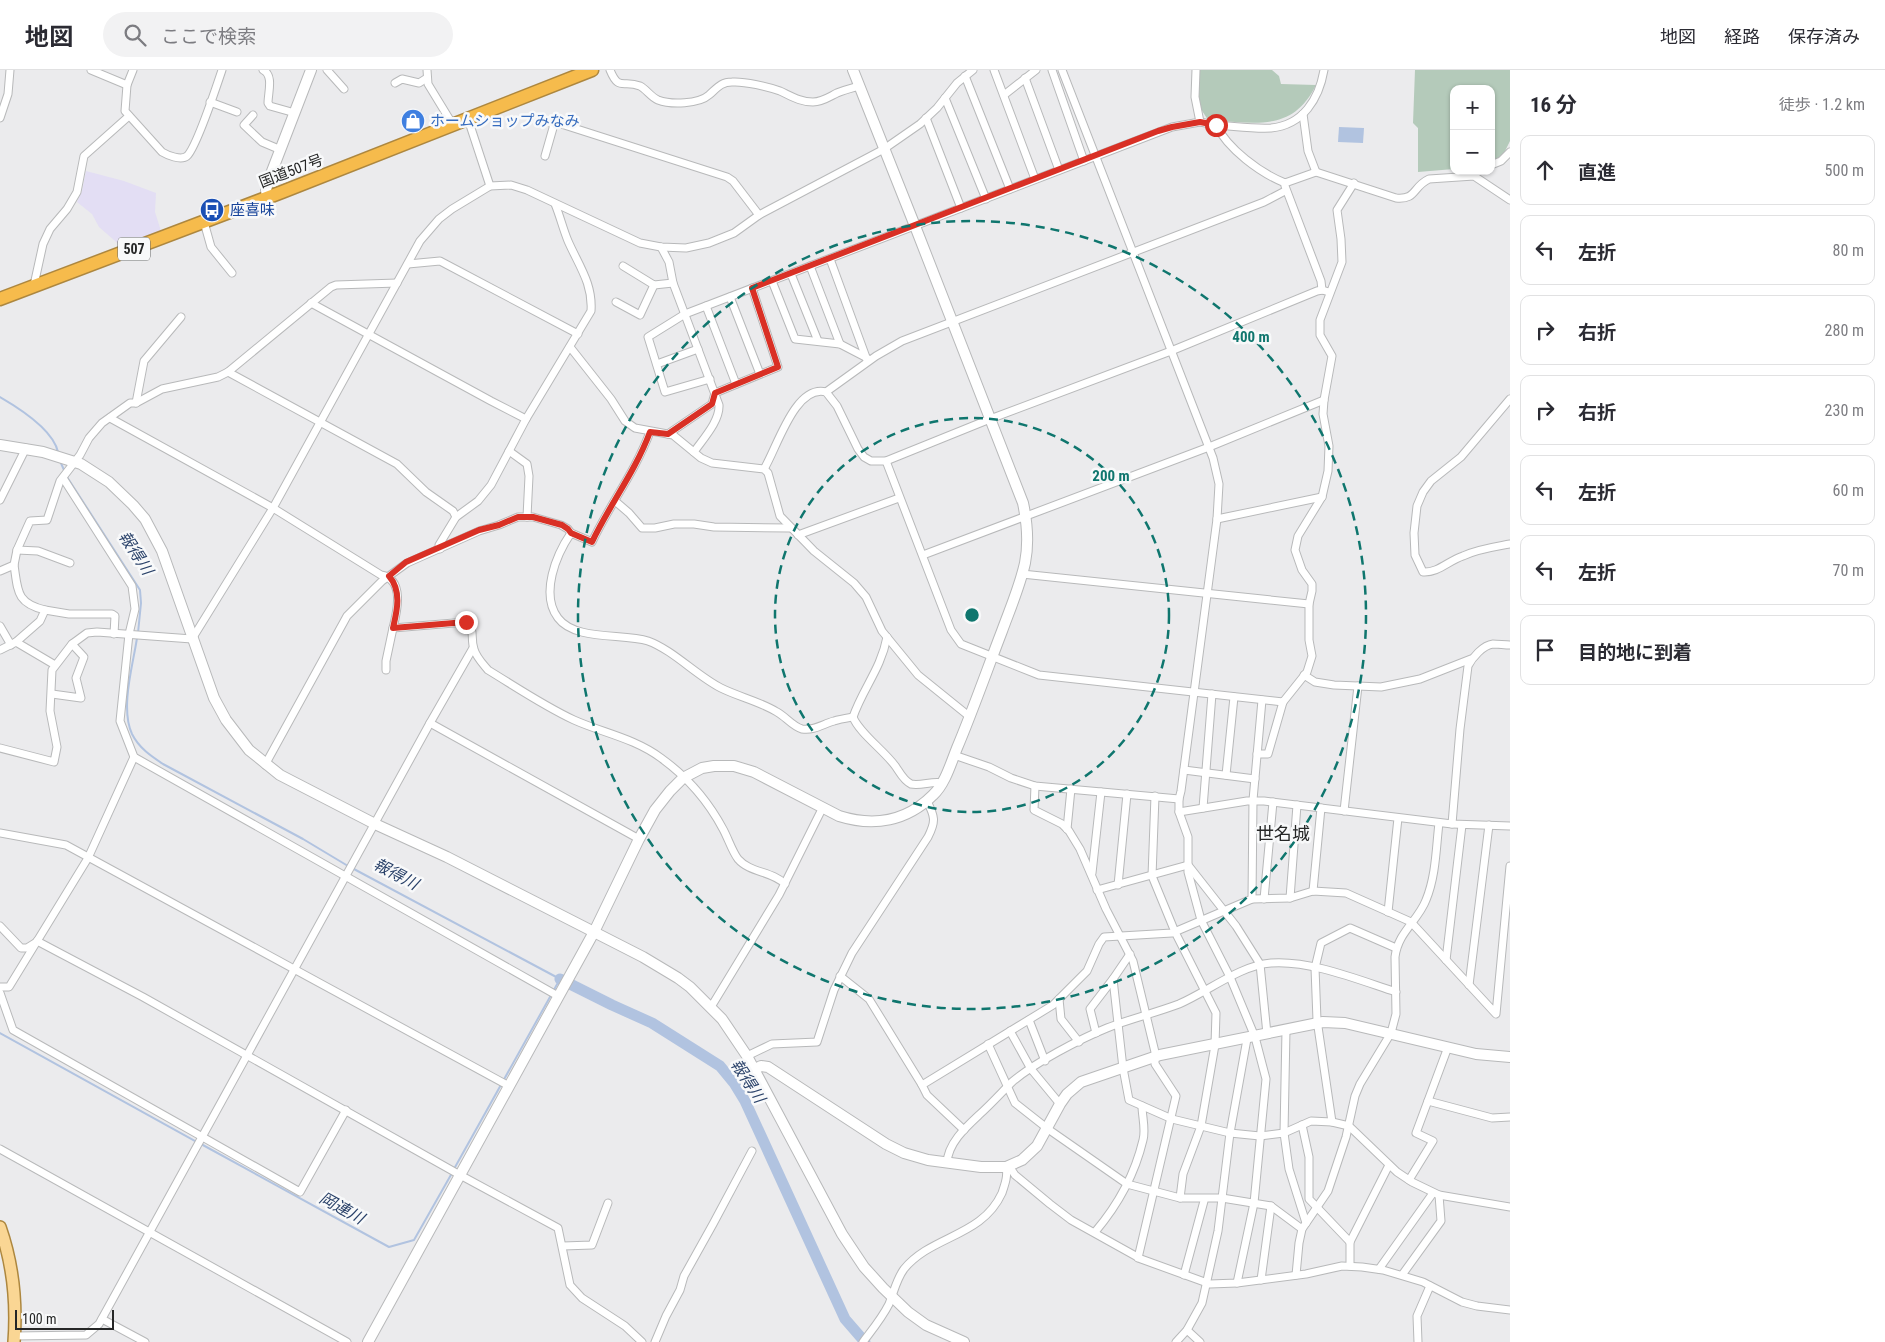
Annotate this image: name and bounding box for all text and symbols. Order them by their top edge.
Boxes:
search box [103,12,453,57]
icon: search [121,21,149,49]
text: 地図 [25,23,73,51]
text: ここで検索 [161,25,256,48]
text: 地図 [1660,26,1696,47]
text: 経路 [1724,26,1760,47]
text: 保存済み [1788,26,1860,47]
map controls [1450,85,1495,175]
button: + [1450,85,1495,130]
text: 16 分 [1530,93,1577,117]
text: 徒歩 · 1.2 km [1779,95,1865,114]
shop icon: ホームショップみなみ [400,108,426,134]
place label: ホームショップみなみ [430,112,580,130]
route start [1205,114,1228,137]
button: − [1450,130,1495,175]
street label: 国道507号 [256,151,326,191]
icon: ahead [1531,156,1559,184]
text: 直進 [1578,161,1616,184]
text: 500 m [1825,161,1864,180]
bus stop icon: 座喜味 [199,197,225,223]
place label: 座喜味 [230,201,275,219]
icon: left [1531,236,1559,264]
road number: 507 [118,238,150,260]
text: 左折 [1578,241,1616,264]
text: 80 m [1832,241,1864,260]
icon: right [1531,316,1559,344]
text: 右折 [1578,321,1616,344]
text: 280 m [1825,321,1864,340]
text: 400 m [1232,328,1270,346]
icon: right [1531,396,1559,424]
text: 右折 [1578,401,1616,424]
text: 230 m [1825,401,1864,420]
text: 200 m [1092,467,1130,485]
icon: left [1531,476,1559,504]
text: 左折 [1578,481,1616,504]
text: 60 m [1832,481,1864,500]
water label: 報得川 [115,528,158,580]
icon: left [1531,556,1559,584]
text: 左折 [1578,561,1616,584]
text: 70 m [1832,561,1864,580]
centre of rings [963,606,981,624]
route end [455,611,478,634]
icon: arrive [1531,636,1559,664]
text: 目的地に到着 [1578,641,1692,664]
district label: 世名城 [1256,823,1310,844]
water label: 報得川 [370,854,423,895]
water label: 報得川 [727,1056,770,1108]
water label: 岡連川 [316,1188,369,1229]
scale bar [15,1307,114,1330]
text: 100 m [22,1311,57,1327]

